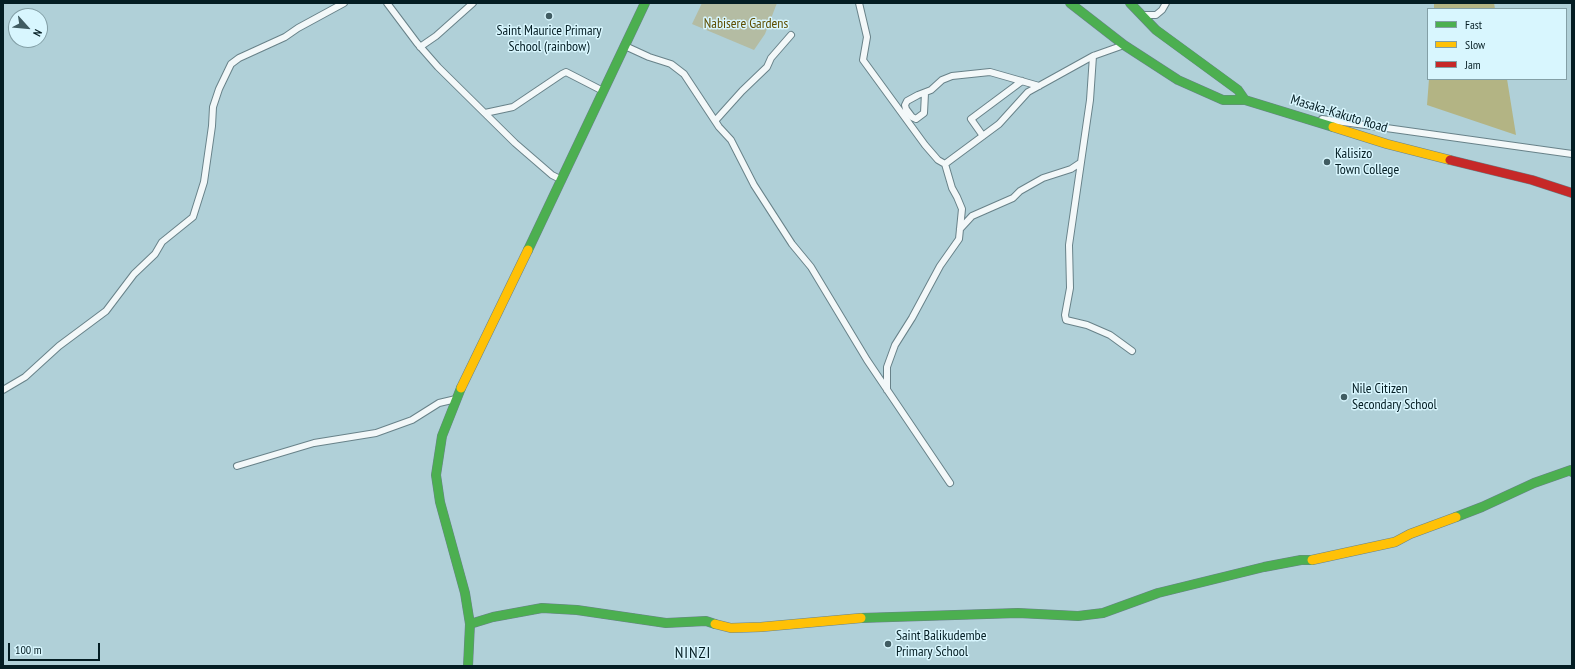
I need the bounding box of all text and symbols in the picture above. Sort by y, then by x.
north arrow [8,8,48,48]
legend [1427,8,1567,80]
marker: Saint Maurice Primary School (rainbow) [544,11,554,21]
park label: Nabisere Gardens [704,16,788,32]
text: Fast [1465,17,1482,32]
place label: Saint Maurice Primary School (rainbow) [496,23,602,56]
text: N [30,27,45,39]
text: Slow [1465,37,1485,52]
text: Jam [1465,57,1481,72]
street label: Masaka-Kakuto Road [1289,91,1389,137]
place label: Kalisizo Town College [1335,146,1399,178]
marker: Kalisizo Town College [1322,157,1332,167]
place label: Nile Citizen Secondary School [1352,381,1437,414]
marker: Nile Citizen Secondary School [1339,392,1349,402]
place label: Saint Balikudembe Primary School [896,628,986,660]
scale bar [10,635,102,661]
marker: Saint Balikudembe Primary School [883,639,893,649]
text: 100 m [15,642,42,657]
district label: NINZI [675,643,711,663]

